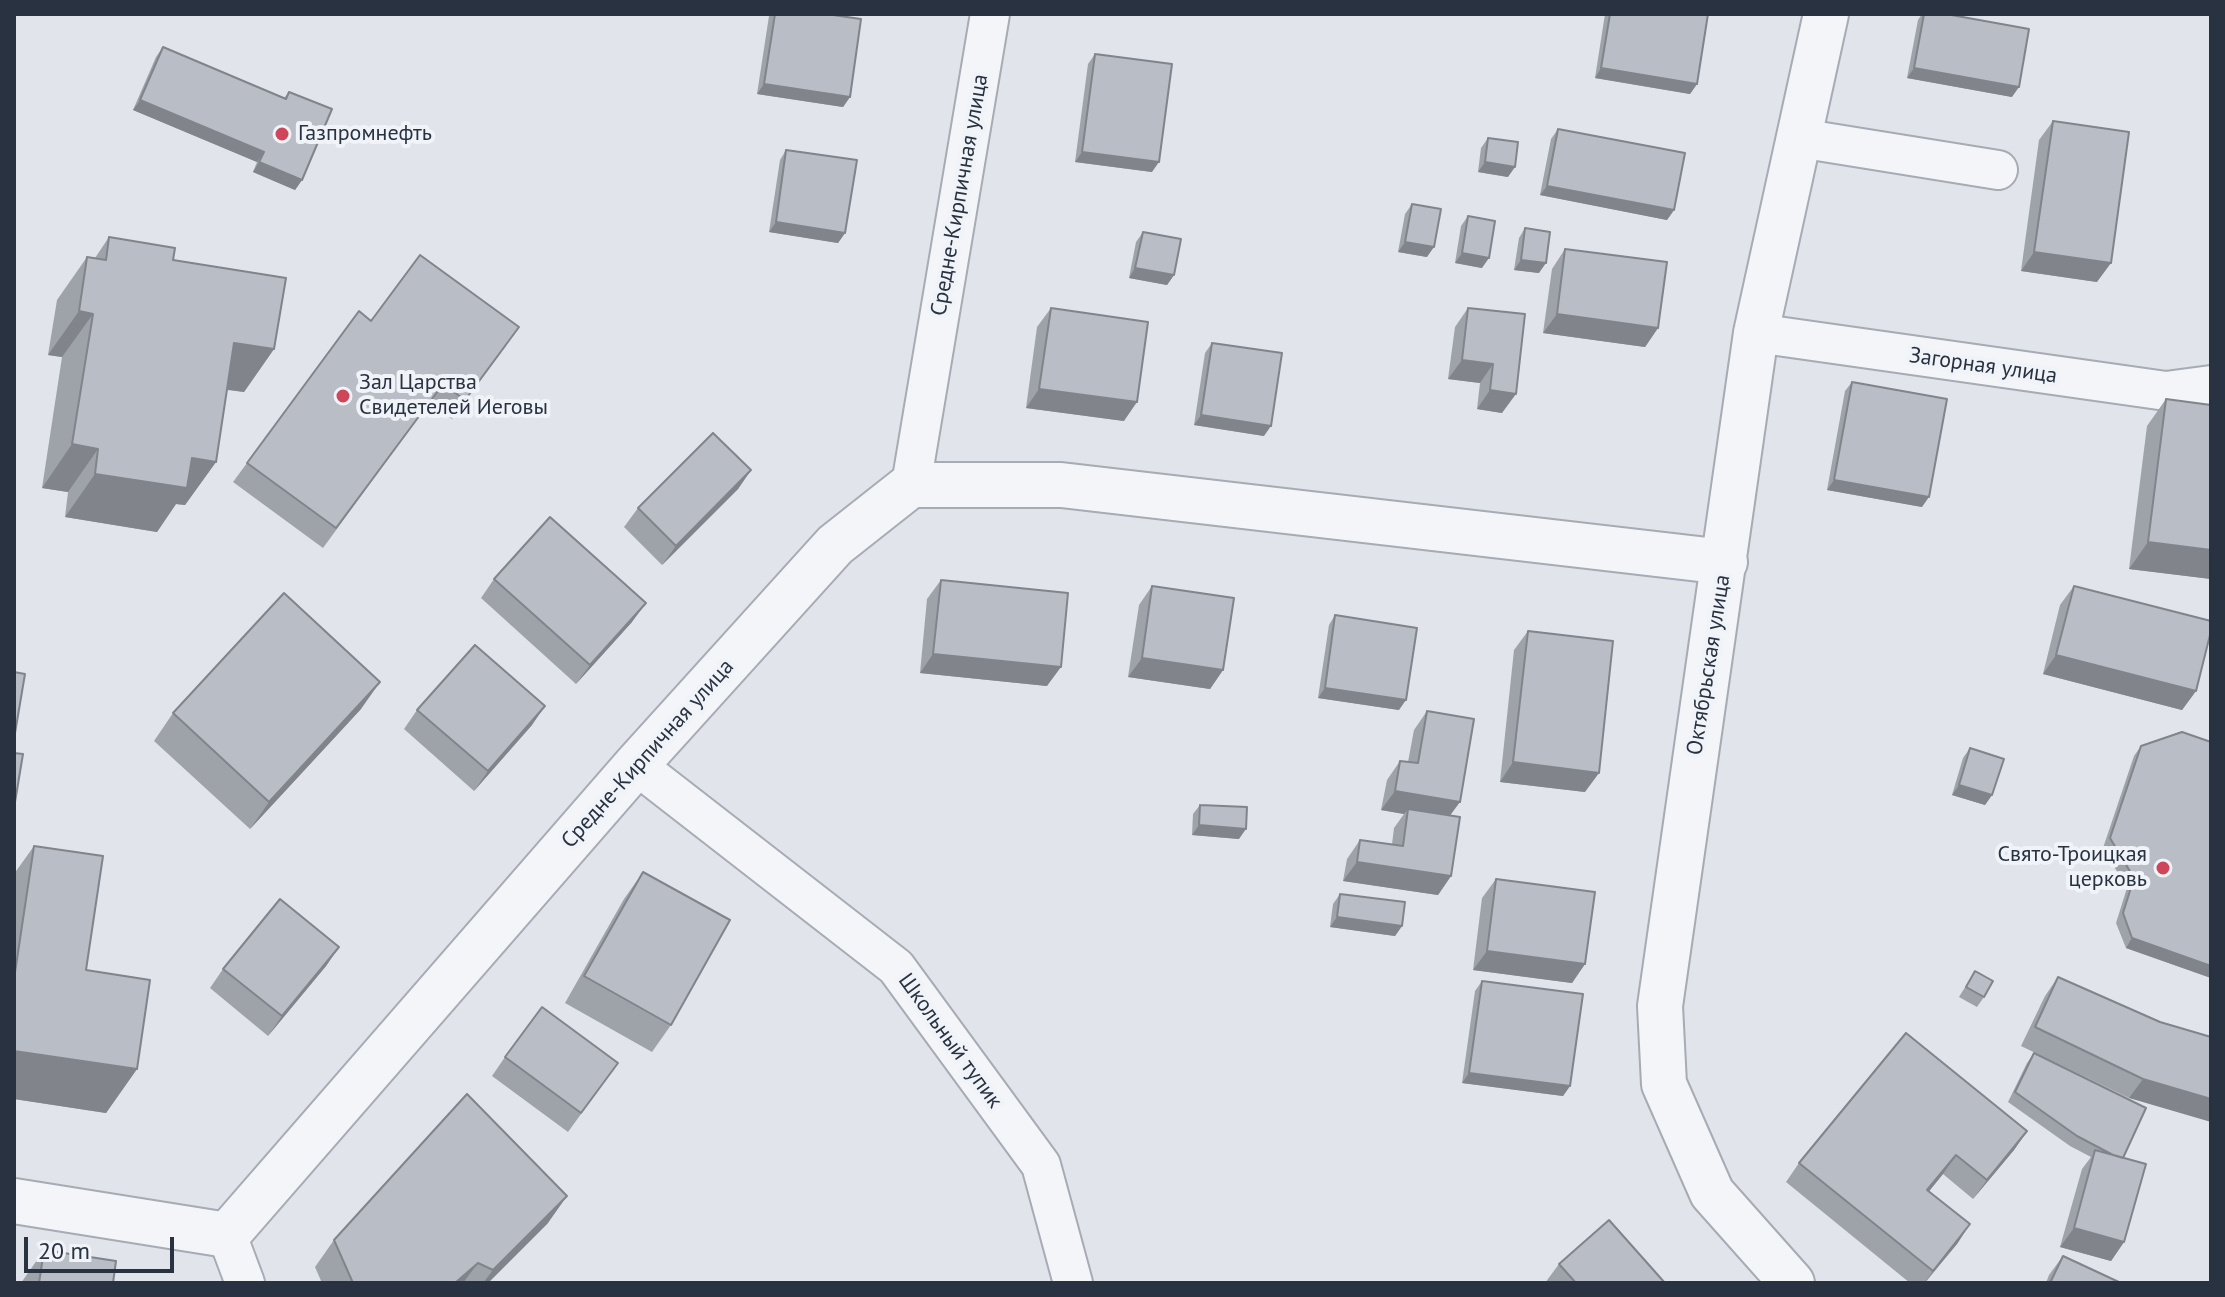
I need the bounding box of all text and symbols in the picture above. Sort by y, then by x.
street label: Средне-Кирпичная улица [926,72,994,318]
place label: Газпромнефть [298,121,432,147]
marker: Газпромнефть [273,125,291,143]
street label: Загорная улица [1907,343,2059,389]
place label: Зал Царства Свидетелей Иеговы [359,370,548,422]
marker: Зал Царства Свидетелей Иеговы [334,387,352,405]
street label: Октябрьская улица [1682,573,1736,757]
street label: Средне-Кирпичная улица [556,654,740,854]
place label: Свято-Троицкая церковь [1998,842,2147,894]
marker: Свято-Троицкая церковь [2154,859,2172,877]
street label: Школьный тупик [892,968,1008,1114]
scale bar [28,1221,178,1271]
text: 20 m [38,1235,90,1266]

